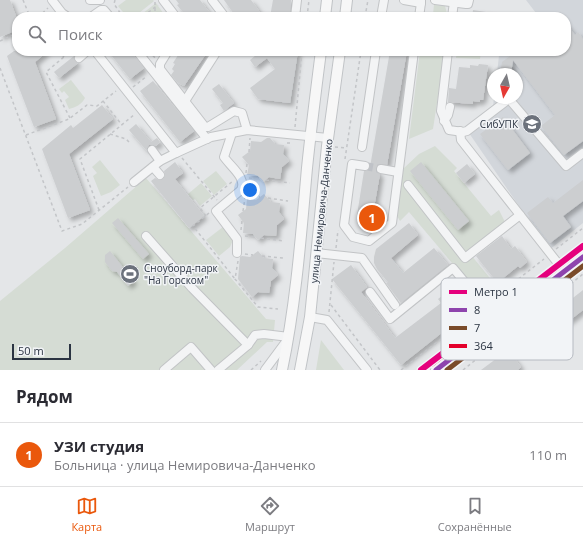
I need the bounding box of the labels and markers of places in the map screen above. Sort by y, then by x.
school or university icon: СибУПК [521,113,543,135]
place label: СибУПК [480,117,519,131]
pin: 1 [359,203,385,233]
place label: Сноуборд-парк "На Горском" [144,261,219,287]
sports icon: Сноуборд-парк "На Горском" [119,263,141,285]

